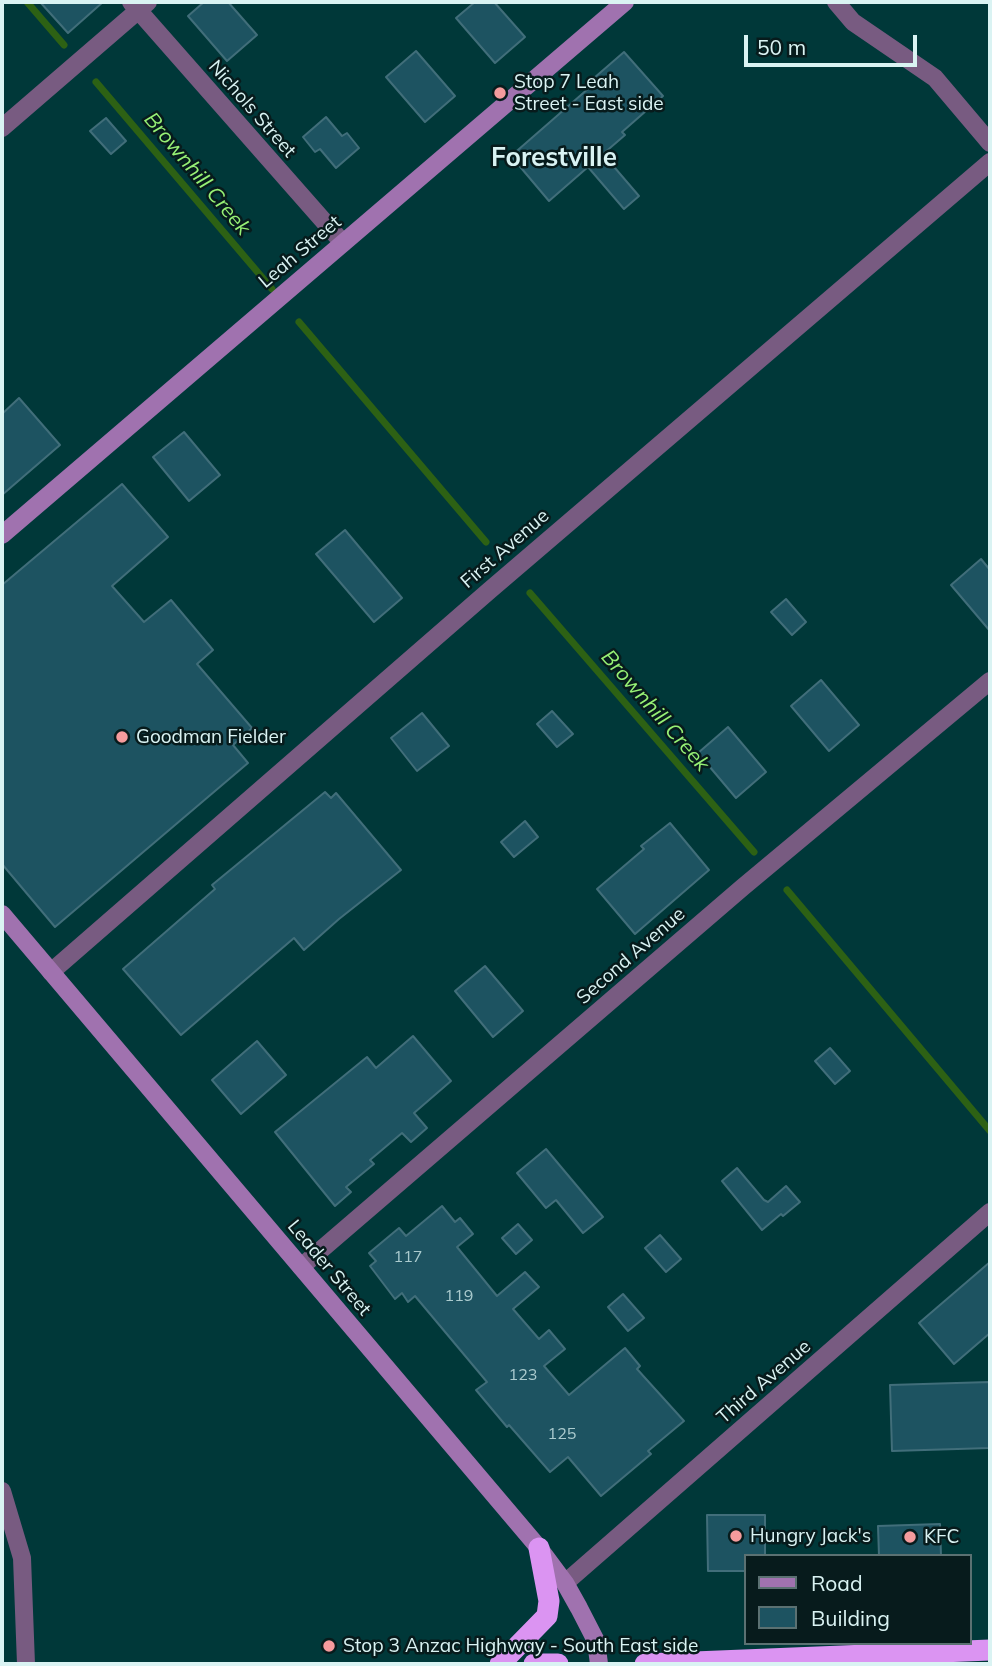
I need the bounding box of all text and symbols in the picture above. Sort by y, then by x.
scale bar [747,21,920,65]
text: 50 m [757,34,806,60]
street label: Nichols Street [204,56,300,162]
place label: Stop 7 Leah Street - East side [514,71,664,115]
marker: Stop 7 Leah Street - East side [492,85,508,101]
water label: Brownhill Creek [138,108,256,240]
district label: Forestville [491,142,617,174]
street label: Leah Street [254,211,346,293]
street label: First Avenue [456,505,554,593]
water label: Brownhill Creek [595,645,715,777]
place label: Goodman Fielder [136,726,286,748]
marker: Goodman Fielder [114,729,130,745]
street label: Second Avenue [572,903,690,1009]
street label: Leader Street [282,1215,376,1321]
house number: 117 [394,1247,422,1267]
house number: 119 [445,1286,473,1306]
street label: Third Avenue [713,1335,815,1429]
house number: 123 [509,1365,537,1385]
house number: 125 [548,1424,576,1444]
place label: Hungry Jack's [750,1525,871,1547]
place label: KFC [924,1526,959,1548]
marker: Hungry Jack's [728,1528,744,1544]
marker: KFC [902,1529,918,1545]
legend [744,1554,971,1645]
text: Road [811,1570,862,1596]
text: Building [811,1605,890,1631]
place label: Stop 3 Anzac Highway - South East side [343,1635,698,1657]
marker: Stop 3 Anzac Highway - South East side [321,1638,337,1654]

